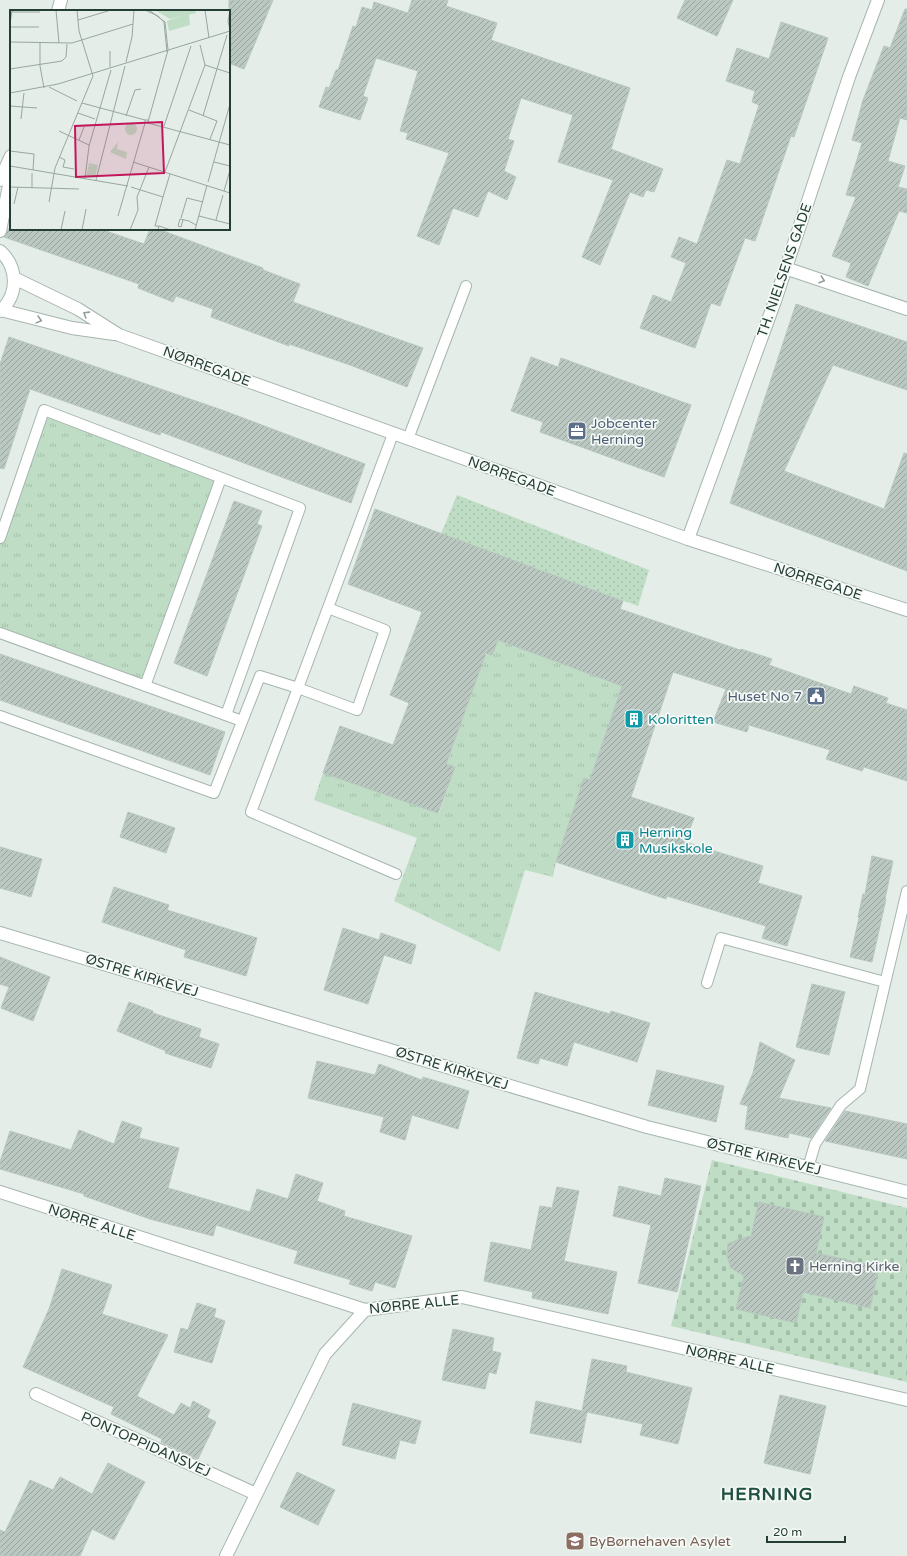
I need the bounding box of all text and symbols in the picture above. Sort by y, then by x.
inset map [10,10,230,230]
street label: TH. NIELSENS GADE [754,201,815,339]
one-way arrow [819,275,826,284]
one-way arrow [83,311,90,319]
one-way arrow [36,315,42,323]
street label: NØRREGADE [161,343,253,390]
place label: Jobcenter Herning [591,415,658,448]
office icon: Jobcenter Herning [566,420,588,442]
street label: NØRREGADE [466,453,558,500]
street label: NØRREGADE [772,559,864,604]
public building icon: Huset No 7 [805,685,827,707]
place label: Huset No 7 [727,688,802,705]
building icon: Koloritten [623,708,645,730]
place label: Koloritten [648,711,714,728]
place label: Herning Musikskole [639,824,713,857]
building icon: Herning Musikskole [614,829,636,851]
street label: ØSTRE KIRKEVEJ [83,950,200,1001]
street label: ØSTRE KIRKEVEJ [393,1043,510,1094]
street label: ØSTRE KIRKEVEJ [705,1134,823,1179]
street label: NØRRE ALLE [46,1200,138,1245]
church icon: Herning Kirke [784,1255,806,1277]
place label: Herning Kirke [809,1258,899,1275]
street label: NØRRE ALLE [368,1291,460,1318]
street label: NØRRE ALLE [684,1341,776,1378]
street label: PONTOPPIDANSVEJ [78,1408,213,1481]
district label: HERNING [721,1483,813,1505]
scale bar [767,1518,845,1544]
text: 20 m [773,1525,802,1539]
school or university icon: ByBørnehaven Asylet [564,1530,586,1552]
place label: ByBørnehaven Asylet [589,1533,732,1550]

